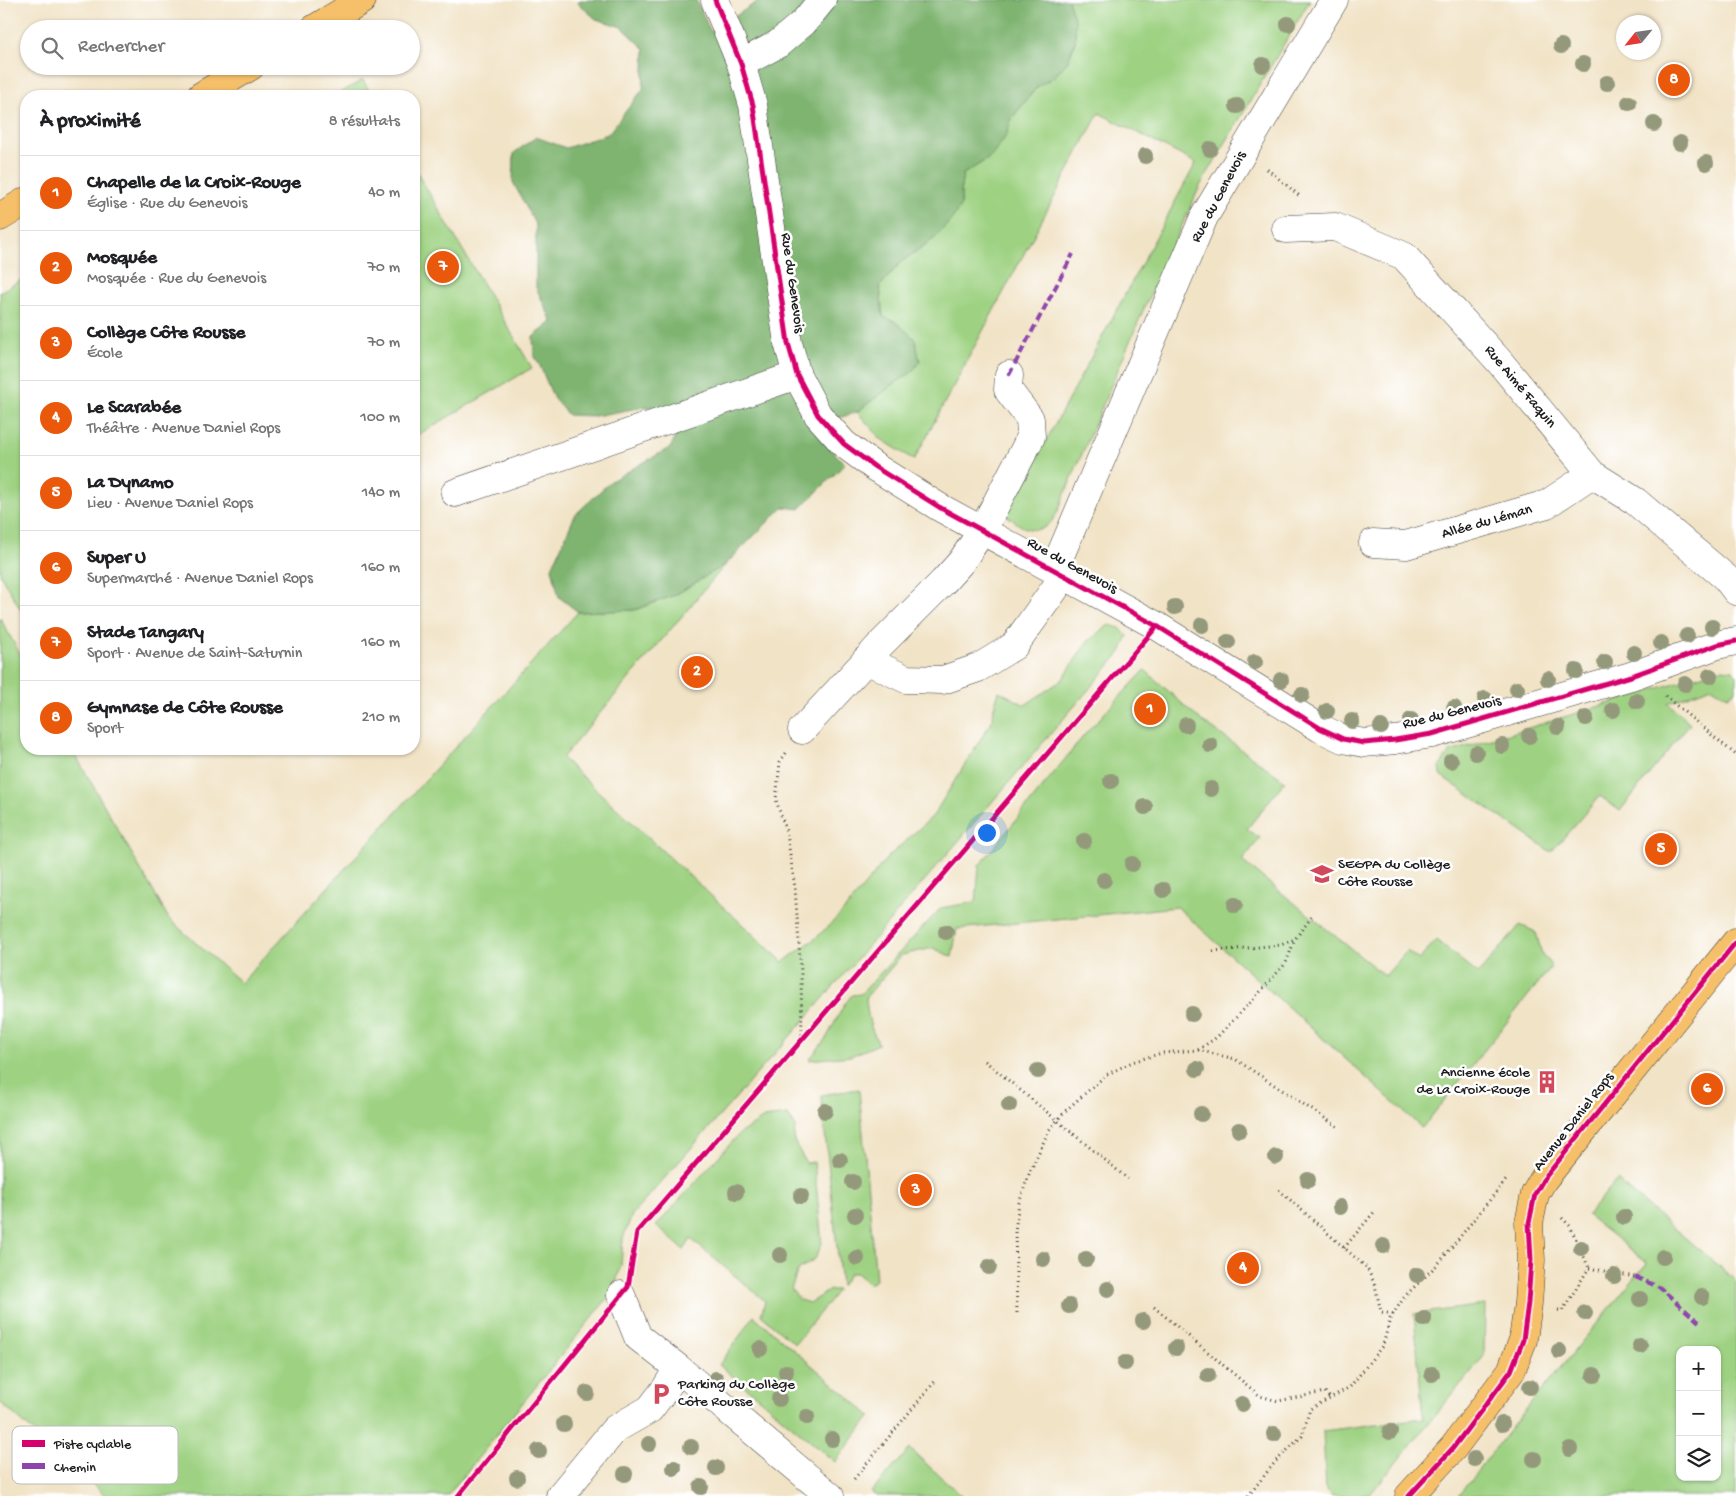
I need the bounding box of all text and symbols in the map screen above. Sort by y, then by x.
north arrow [1616,15,1661,60]
search box [20,20,420,75]
icon: search [38,34,66,62]
text: Rechercher [78,36,164,59]
pin: 8 [1658,61,1690,99]
text: À proximité [40,110,141,135]
text: 8 résultats [329,113,400,132]
street label: Rue du Genevois [1187,148,1251,246]
text: Chapelle de la Croix-Rouge [87,172,301,195]
text: 1 [53,184,59,203]
text: 40 m [368,184,400,203]
text: Église · Rue du Genevois [87,195,247,214]
street label: Rue du Genevois [776,232,808,335]
text: Mosquée [87,247,157,270]
pin: 7 [427,248,459,286]
text: 2 [52,259,60,278]
text: 70 m [367,259,400,278]
text: Mosquée · Rue du Genevois [87,270,266,289]
text: Collège Côte Rousse [87,322,245,345]
text: 3 [52,334,60,353]
text: 70 m [367,334,400,353]
street label: Rue Aimé Faquin [1480,342,1560,432]
text: École [87,345,123,364]
text: Le Scarabée [87,397,181,420]
text: 4 [52,409,60,428]
text: 100 m [360,409,400,428]
text: Théâtre · Avenue Daniel Rops [87,420,280,439]
text: La Dynamo [87,472,174,495]
text: 5 [52,484,60,503]
text: 140 m [362,484,400,503]
text: Lieu · Avenue Daniel Rops [87,495,253,514]
street label: Allée du Léman [1440,501,1534,543]
street label: Rue du Genevois [1024,534,1121,599]
text: Super U [87,547,146,570]
text: 6 [52,559,60,578]
text: 160 m [361,559,400,578]
text: Supermarché · Avenue Daniel Rops [87,570,313,589]
text: Stade Tangary [87,622,204,645]
text: 7 [52,634,60,653]
text: 160 m [361,634,400,653]
text: Sport · Avenue de Saint-Saturnin [87,645,302,664]
pin: 2 [681,653,713,691]
pin: 1 [1134,690,1166,728]
street label: Rue du Genevois [1401,692,1504,734]
text: Gymnase de Côte Rousse [87,697,283,720]
text: 8 [52,709,60,728]
text: 210 m [361,709,400,728]
text: Sport [87,720,123,739]
your location [974,820,1000,846]
pin: 5 [1645,830,1677,868]
place label: SEGPA du Collège Côte Rousse [1338,856,1451,891]
school or university icon: SEGPA du Collège Côte Rousse [1309,861,1335,887]
place label: Ancienne école de La Croix-Rouge [1417,1064,1530,1099]
street label: Avenue Daniel Rops [1530,1069,1618,1175]
building icon: Ancienne école de La Croix-Rouge [1534,1069,1560,1095]
pin: 6 [1691,1070,1723,1108]
pin: 3 [900,1171,932,1209]
pin: 4 [1227,1249,1259,1287]
map controls [1676,1346,1721,1481]
button: + [1676,1346,1721,1391]
place label: Parking du Collège Côte Rousse [677,1376,795,1411]
parking icon: Parking du Collège Côte Rousse [648,1381,674,1407]
button: − [1676,1391,1721,1436]
legend [12,1426,178,1484]
button: layers [1676,1436,1721,1481]
text: Piste cyclable [53,1437,132,1454]
text: Chemin [54,1460,96,1477]

